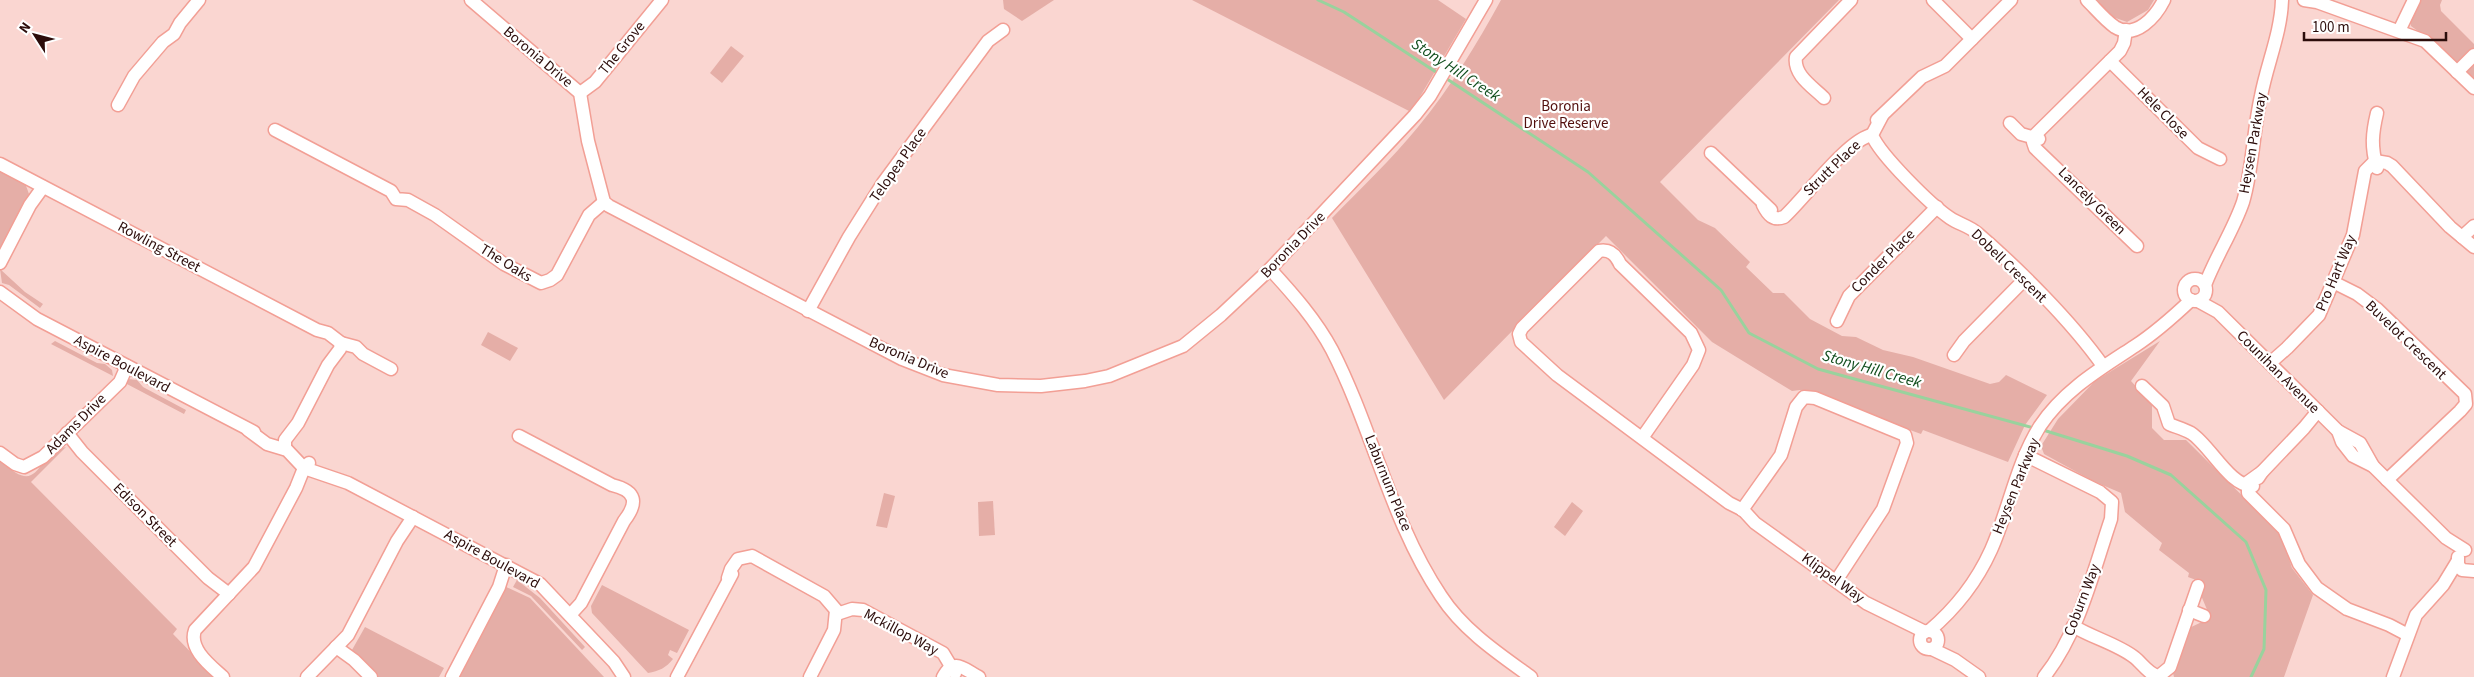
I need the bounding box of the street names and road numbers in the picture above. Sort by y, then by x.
street label: The Grove [594,17,650,79]
street label: Boronia Drive [499,22,577,92]
street label: Hele Close [2132,82,2194,144]
street label: Heysen Parkway [2234,91,2272,195]
street label: Telopea Place [865,124,931,206]
street label: Strutt Place [1799,135,1865,201]
street label: Lancely Green [2053,162,2131,240]
street label: Boronia Drive [1256,207,1330,283]
street label: Rowling Street [114,216,204,278]
street label: Conder Place [1846,224,1920,298]
street label: Dobell Crescent [1966,224,2052,308]
street label: Pro Hart Way [2310,231,2362,315]
street label: The Oaks [476,239,536,287]
street label: Buvelot Crescent [2361,296,2451,384]
street label: Counihan Avenue [2232,326,2324,418]
street label: Aspire Boulevard [70,330,174,398]
street label: Boronia Drive [866,332,952,384]
street label: Adams Drive [41,389,111,459]
street label: Laburnum Place [1359,432,1417,534]
street label: Heysen Parkway [1987,435,2045,537]
street label: Edison Street [108,478,182,552]
street label: Aspire Boulevard [440,524,544,594]
street label: Klippel Way [1797,548,1869,608]
street label: Coburn Way [2059,561,2105,639]
street label: Mckillop Way [860,603,942,661]

